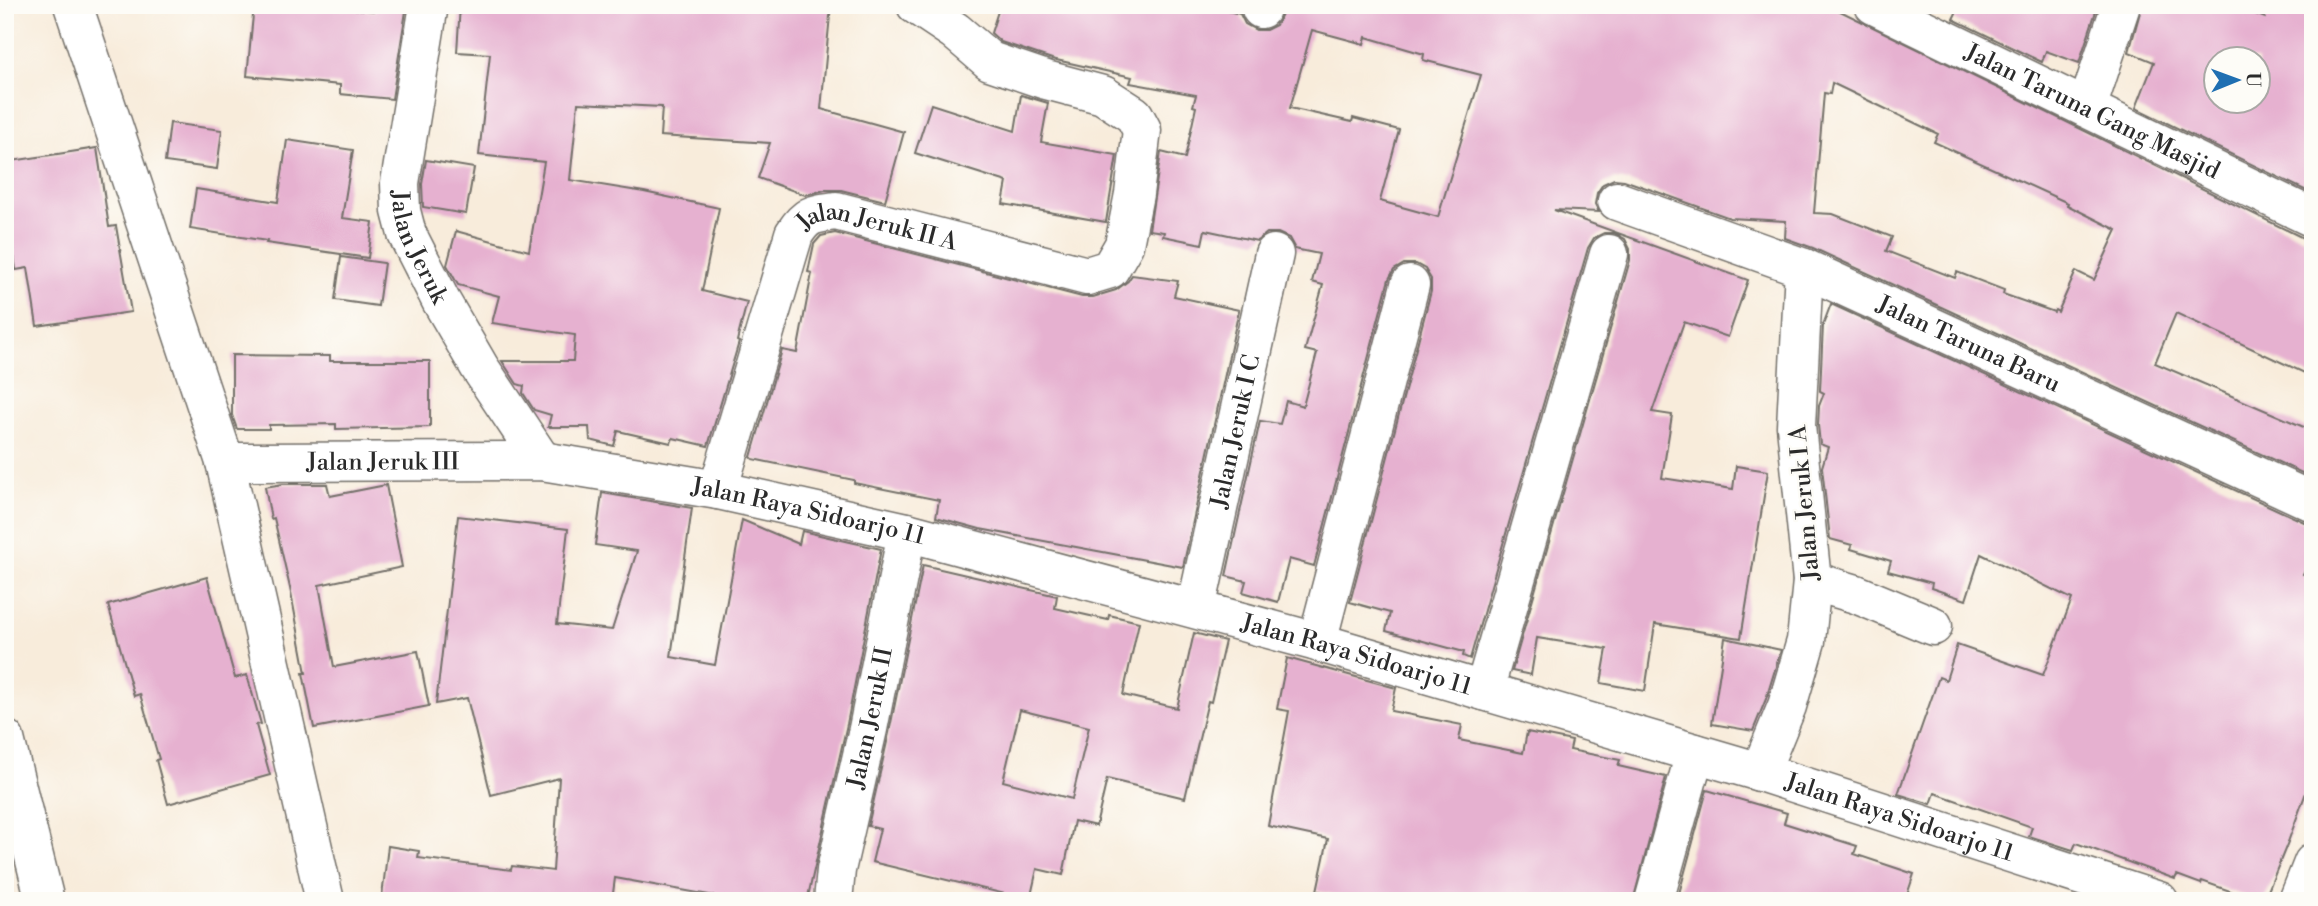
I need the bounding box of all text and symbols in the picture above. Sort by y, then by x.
street label: Jalan Taruna Gang Masjid [1959,37,2225,187]
north arrow [2202,46,2272,116]
text: U [2241,72,2265,88]
street label: Jalan Jeruk [384,189,455,310]
street label: Jalan Jeruk II A [789,197,961,258]
street label: Jalan Taruna Baru [1871,289,2065,400]
street label: Jalan Jeruk I C [1204,352,1267,512]
street label: Jalan Jeruk I A [1783,423,1827,583]
street label: Jalan Jeruk III [306,447,459,478]
street label: Jalan Raya Sidoarjo 11 [688,472,929,552]
street label: Jalan Raya Sidoarjo 11 [1237,608,1476,703]
street label: Jalan Jeruk II [841,645,900,793]
street label: Jalan Raya Sidoarjo 11 [1780,767,2018,869]

